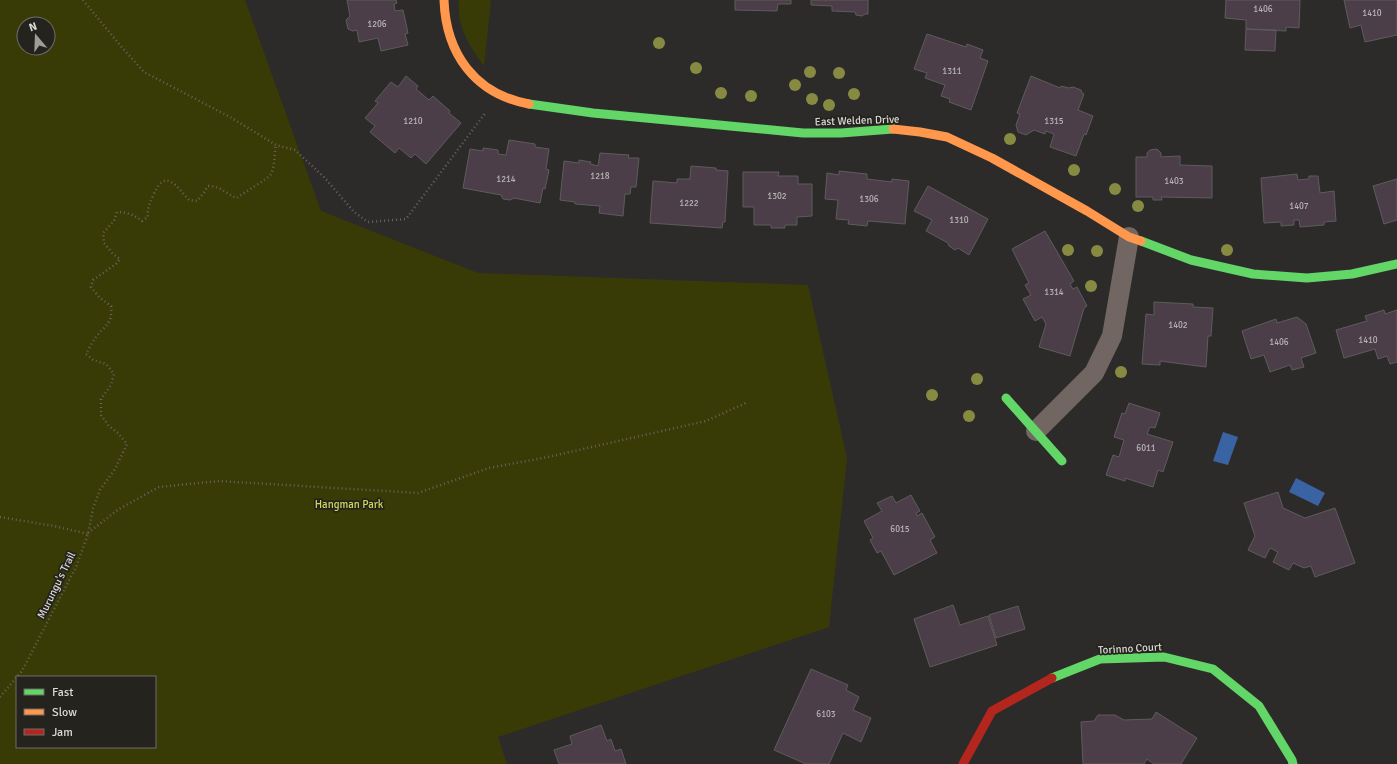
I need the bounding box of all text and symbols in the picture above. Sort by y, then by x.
house number: 1406 [1253,4,1273,15]
house number: 1410 [1362,8,1382,19]
north arrow [16,16,56,56]
house number: 1206 [367,19,387,30]
text: N [27,20,39,34]
house number: 1311 [942,66,962,77]
street label: East Welden Drive [814,113,900,128]
house number: 1210 [403,116,423,127]
house number: 1315 [1044,116,1064,127]
house number: 1218 [590,171,610,182]
house number: 1214 [496,174,516,185]
house number: 1403 [1164,176,1184,187]
house number: 1302 [767,191,787,202]
house number: 1306 [859,194,879,205]
house number: 1222 [679,198,699,209]
house number: 1407 [1289,201,1309,212]
house number: 1310 [949,215,969,226]
house number: 1314 [1044,287,1064,298]
house number: 1402 [1168,320,1188,331]
house number: 1410 [1358,335,1378,346]
house number: 1406 [1269,337,1289,348]
house number: 6011 [1136,443,1156,454]
park label: Hangman Park [315,498,384,511]
house number: 6015 [890,524,910,535]
street label: Murungu's Trail [35,550,78,621]
street label: Torinno Court [1098,640,1162,657]
legend [16,676,156,748]
text: Fast [52,685,73,700]
text: Slow [52,705,77,720]
house number: 6103 [816,709,836,720]
text: Jam [52,725,73,740]

